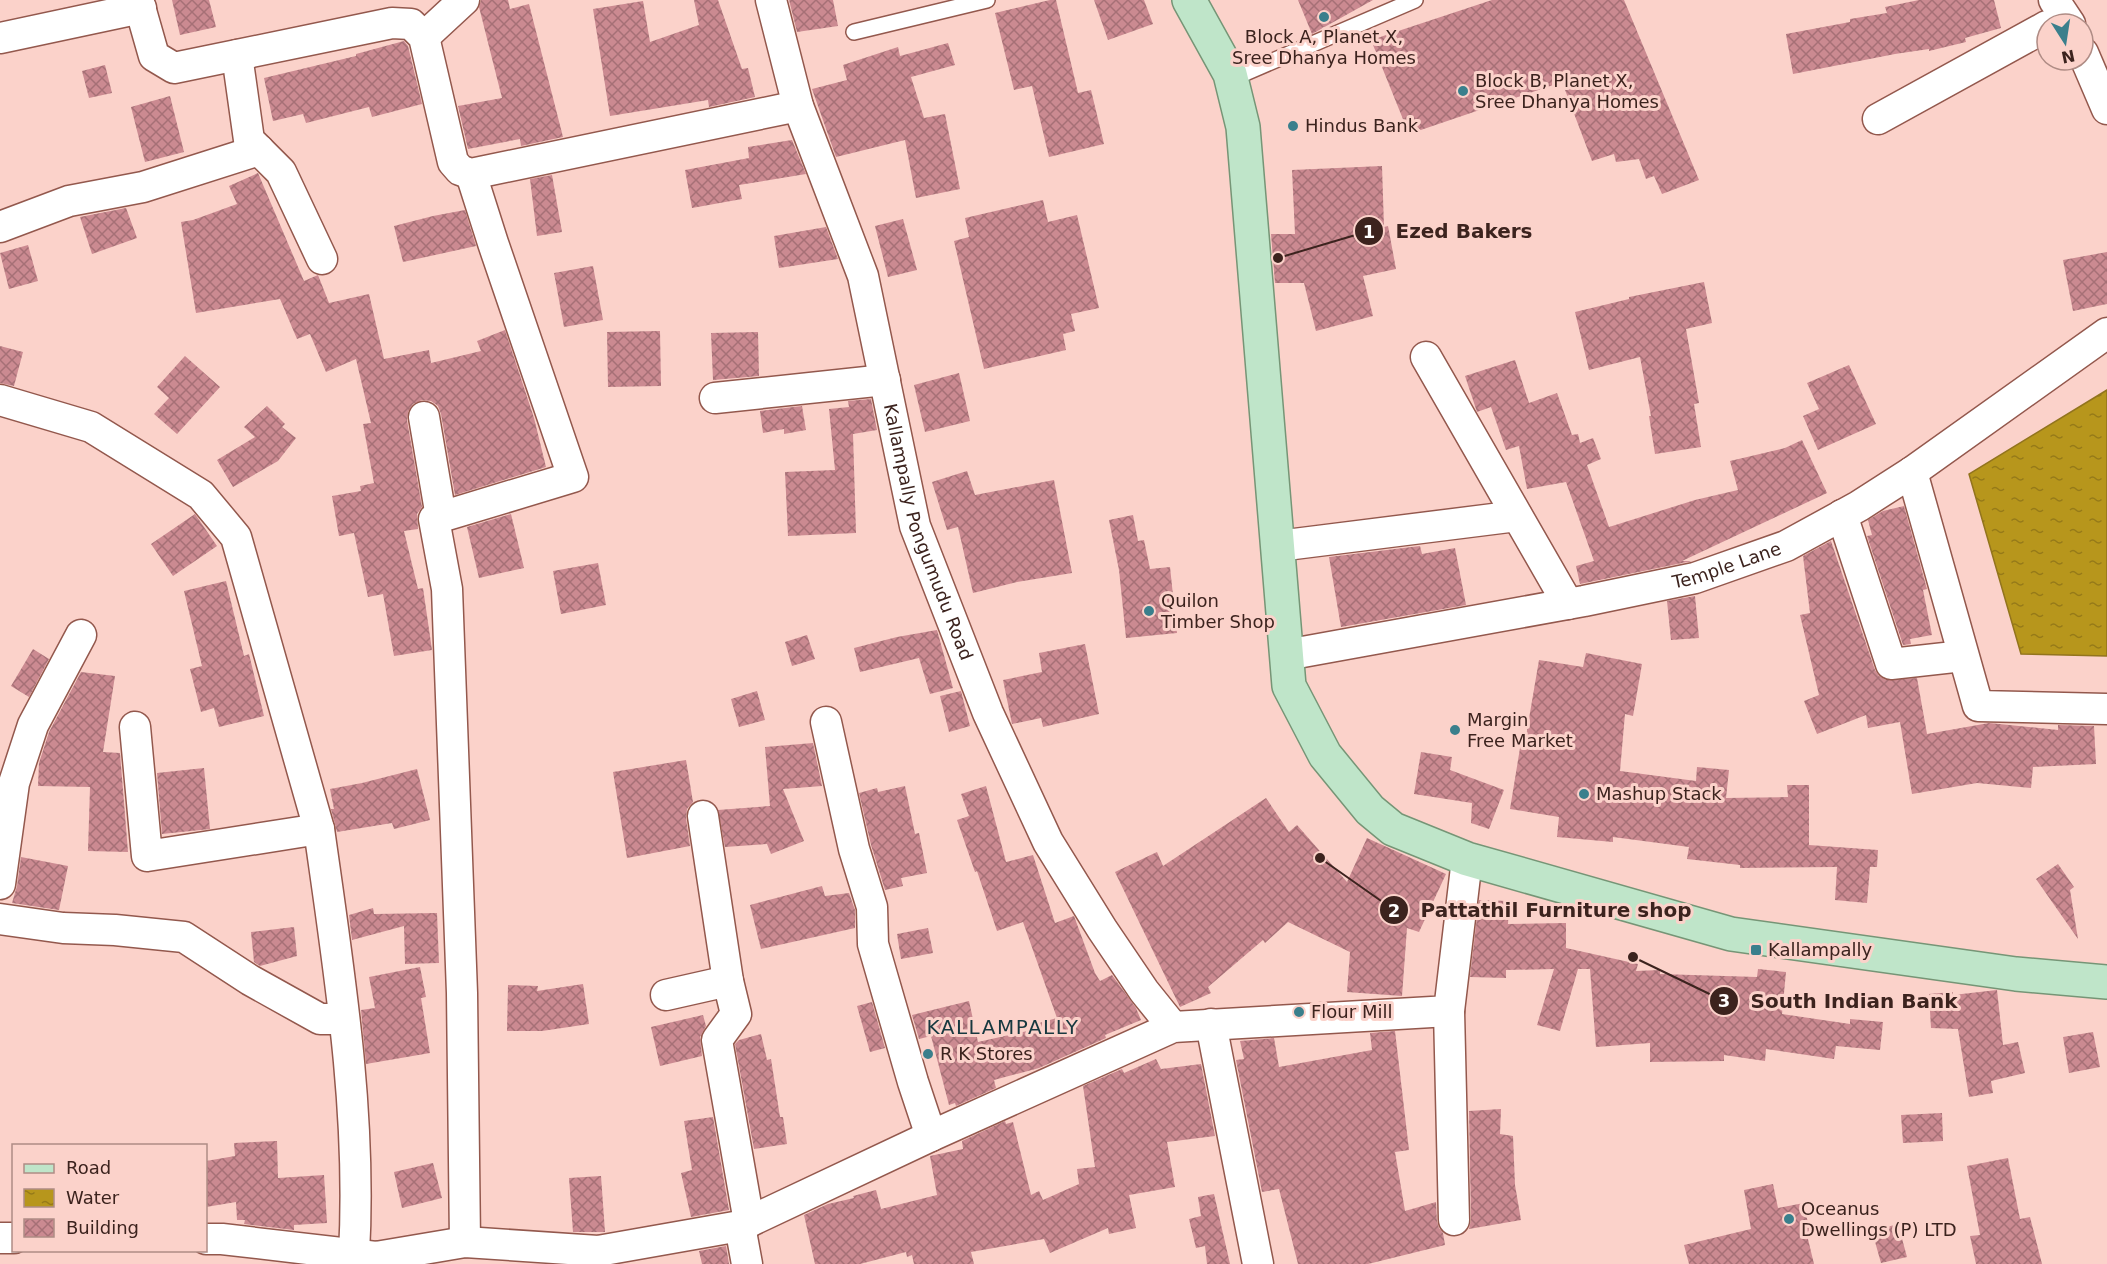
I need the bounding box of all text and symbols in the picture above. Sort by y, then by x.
marker: Block A, Planet X, Sree Dhanya Homes [1317,10,1331,24]
north arrow [2035,12,2095,72]
place label: Block A, Planet X, Sree Dhanya Homes [1232,26,1416,68]
text: N [2059,45,2077,67]
place label: Block B, Planet X, Sree Dhanya Homes [1475,70,1659,112]
marker: Block B, Planet X, Sree Dhanya Homes [1456,84,1470,98]
place label: Hindus Bank [1305,115,1419,136]
marker: Hindus Bank [1286,119,1300,133]
callout: Ezed Bakers [1354,212,1545,250]
text: Ezed Bakers [1396,219,1532,243]
text: 1 [1363,221,1375,242]
street label: Kallampally Pongumudu Road [880,401,977,663]
street label: Temple Lane [1669,538,1784,593]
place label: Quilon Timber Shop [1160,590,1275,632]
marker: Quilon Timber Shop [1142,604,1156,618]
place label: Margin Free Market [1467,709,1573,751]
marker: Margin Free Market [1448,723,1462,737]
place label: Mashup Stack [1596,783,1722,804]
marker: Mashup Stack [1577,787,1591,801]
callout: Pattathil Furniture shop [1379,891,1704,929]
text: Pattathil Furniture shop [1421,898,1691,922]
text: 2 [1388,900,1400,921]
place label: Kallampally [1768,939,1873,960]
marker: Kallampally [1749,943,1763,957]
callout: South Indian Bank [1709,982,1970,1020]
text: South Indian Bank [1751,989,1958,1013]
text: 3 [1718,990,1730,1011]
place label: Flour Mill [1311,1001,1392,1022]
marker: Flour Mill [1292,1005,1306,1019]
district label: KALLAMPALLY [927,1015,1079,1039]
place label: R K Stores [940,1043,1033,1064]
marker: R K Stores [921,1047,935,1061]
legend [12,1144,207,1252]
text: Road [66,1157,111,1178]
text: Water [66,1187,120,1208]
place label: Oceanus Dwellings (P) LTD [1801,1198,1957,1240]
marker: Oceanus Dwellings (P) LTD [1782,1212,1796,1226]
text: Building [66,1217,139,1238]

